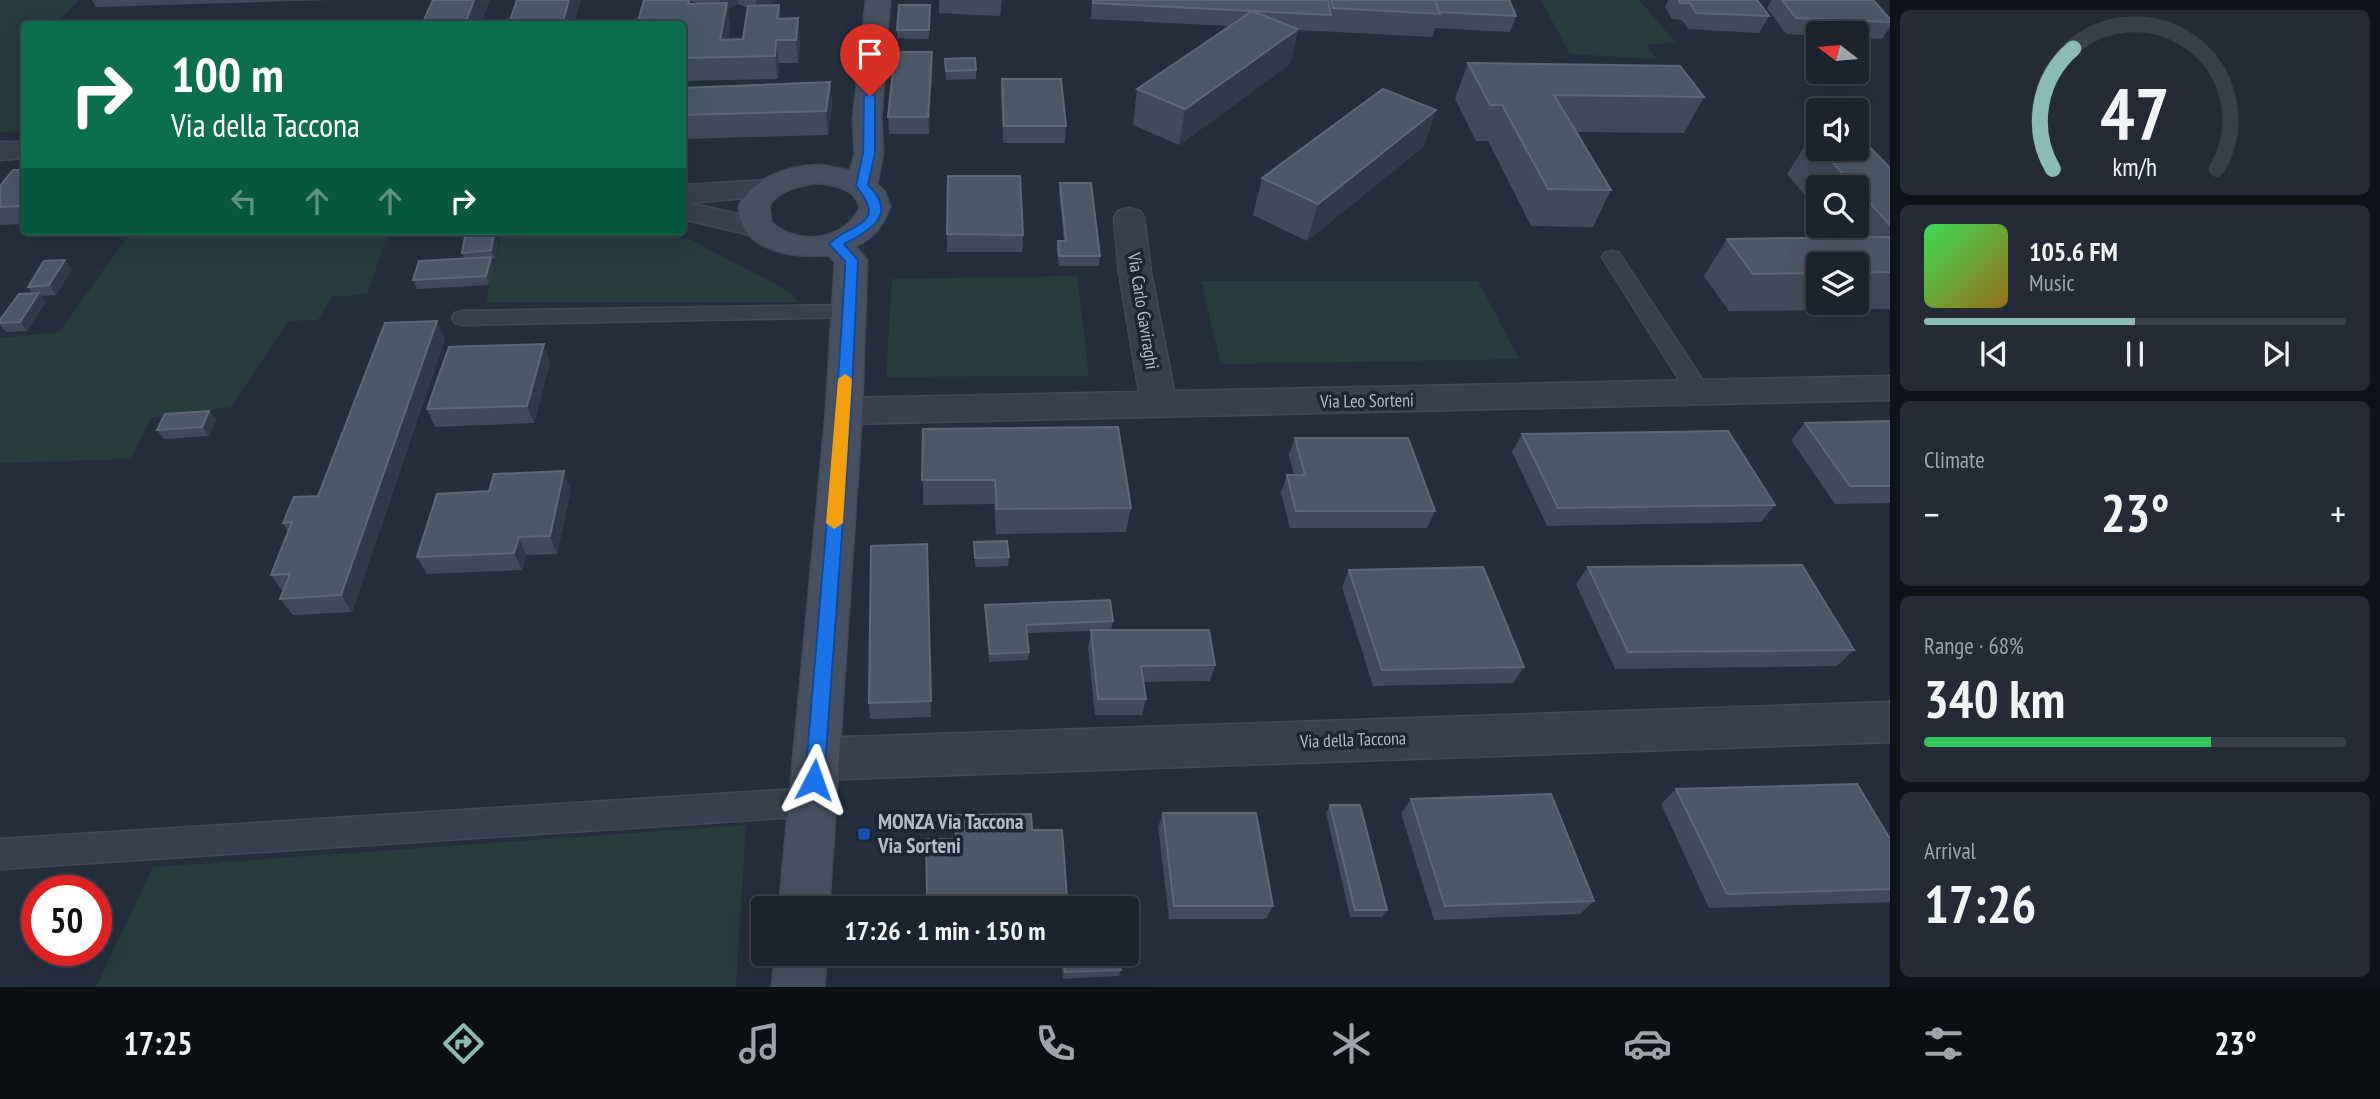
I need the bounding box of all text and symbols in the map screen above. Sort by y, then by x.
north arrow [1806,21,1869,84]
map controls [1806,21,1869,315]
pin [840,24,900,96]
icon: arrive [851,35,889,73]
text: 100 m [171,42,284,106]
icon: right [56,49,147,140]
text: 47 [2100,65,2170,159]
button: sound [1806,98,1869,161]
text: Via della Taccona [171,104,360,146]
text: km/h [2113,151,2157,183]
button: search [1806,175,1869,238]
icon: left [225,182,263,220]
icon: ahead [298,182,336,220]
icon: ahead [371,182,409,220]
icon: right [444,182,482,220]
text: 105.6 FM [2029,235,2118,268]
street label: Via Carlo Gaviraghi [1123,250,1164,371]
button: layers [1806,252,1869,315]
text: Music [2029,268,2075,297]
icon: previous [1975,335,2013,373]
icon: pause [2116,335,2154,373]
icon: next [2257,335,2295,373]
street label: Via Leo Sorteni [1319,388,1414,413]
text: Climate [1924,445,1985,474]
text: 23° [2101,479,2169,546]
text: − [1924,489,1940,538]
text: + [2330,489,2346,538]
text: Range · 68% [1924,631,2024,660]
text: 340 km [1924,665,2065,732]
street label: Via della Taccona [1299,726,1406,753]
position arrow [777,743,851,817]
place label: MONZA Via Taccona Via Sorteni [877,808,1024,859]
marker: MONZA Via Taccona Via Sorteni [856,826,872,842]
text: Arrival [1924,836,1976,865]
text: 17:26 [1924,870,2036,937]
speed limit sign: 50 [21,875,112,966]
text: 17:26 · 1 min · 150 m [845,914,1045,947]
icon: directions [439,1019,488,1068]
icon: music [735,1019,784,1068]
icon: phone [1031,1019,1080,1068]
icon: climate [1327,1019,1376,1068]
icon: car [1623,1019,1672,1068]
icon: filters [1919,1019,1968,1068]
text: 17:25 [123,1022,193,1064]
text: 23° [2214,1022,2257,1064]

